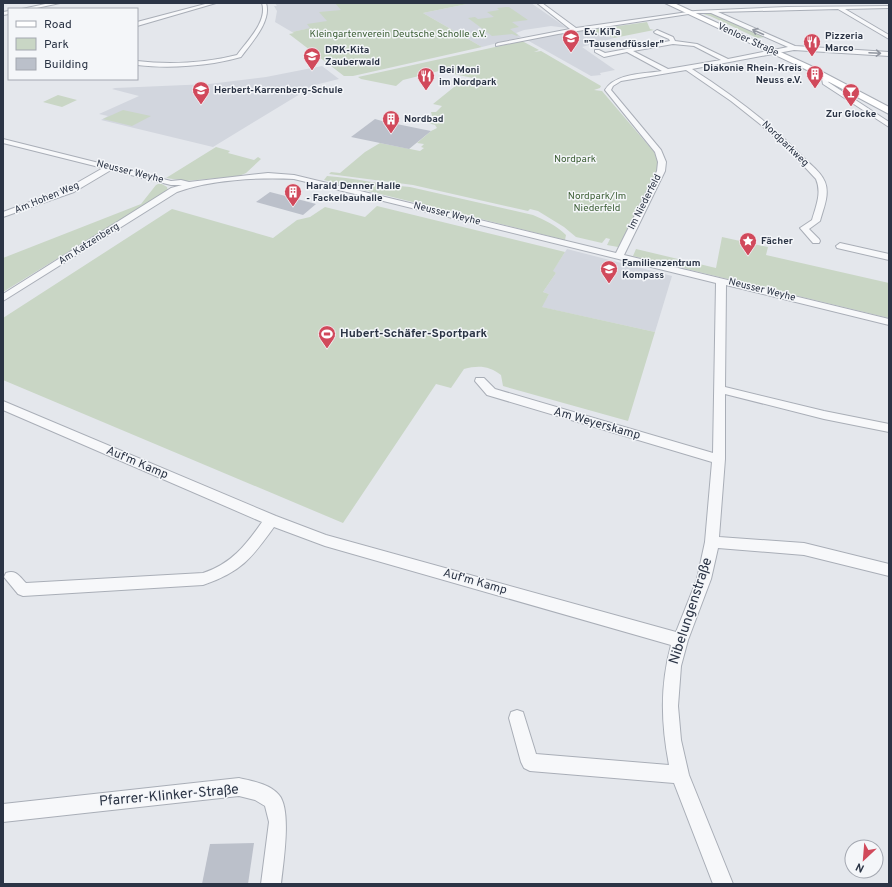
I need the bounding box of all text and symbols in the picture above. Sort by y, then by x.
legend [8,8,138,80]
text: Road [44,17,72,33]
street label: Venloer Straße [715,20,781,60]
place label: Ev. KiTa "Tausendfüssler" [584,26,664,51]
park label: Kleingartenverein Deutsche Scholle e.V. [309,28,487,41]
school or university icon: Ev. KiTa "Tausendfüssler" [561,28,581,53]
one-way arrow [753,28,765,35]
place label: Pizzeria Marco [825,30,863,55]
restaurant icon: Pizzeria Marco [802,32,822,57]
text: Park [44,37,69,53]
place label: DRK-Kita Zauberwald [325,44,380,69]
school or university icon: DRK-Kita Zauberwald [302,46,322,71]
one-way arrow [868,50,881,57]
text: Building [44,57,88,73]
place label: Diakonie Rhein-Kreis Neuss e.V. [703,62,803,87]
place label: Bei Moni im Nordpark [439,64,497,89]
building icon: Diakonie Rhein-Kreis Neuss e.V. [805,64,825,89]
restaurant icon: Bei Moni im Nordpark [416,66,436,91]
school or university icon: Herbert-Karrenberg-Schule [191,80,211,105]
bar icon: Zur Glocke [841,82,861,107]
place label: Herbert-Karrenberg-Schule [214,84,343,97]
place label: Zur Glocke [826,108,877,121]
building icon: Nordbad [381,109,401,134]
place label: Nordbad [404,113,444,126]
street label: Nordparkweg [759,118,811,170]
park label: Nordpark [554,153,596,166]
street label: Neusser Weyhe [95,157,165,187]
street label: Im Niederfeld [625,172,665,232]
street label: Am Hohen Weg [13,179,81,217]
place label: Harald Denner Halle - Fackelbauhalle [306,180,401,205]
building icon: Harald Denner Halle - Fackelbauhalle [283,182,303,207]
park label: Nordpark/Im Niederfeld [568,190,626,215]
street label: Neusser Weyhe [412,199,482,229]
street label: Am Katzenberg [56,220,122,268]
place icon: Fächer [738,231,758,256]
place label: Fächer [761,235,794,248]
place label: Familienzentrum Kompass [622,257,701,282]
school or university icon: Familienzentrum Kompass [599,259,619,284]
street label: Neusser Weyhe [727,275,797,305]
sports icon: Hubert-Schäfer-Sportpark [317,324,337,349]
place label: Hubert-Schäfer-Sportpark [340,326,488,342]
street label: Am Weyerskamp [552,404,642,444]
street label: Auf'm Kamp [104,443,171,483]
street label: Nibelungenstraße [666,556,716,666]
street label: Auf'm Kamp [441,565,509,599]
street label: Pfarrer-Klinker-Straße [98,781,240,811]
north arrow [844,839,884,879]
text: N [853,859,867,875]

